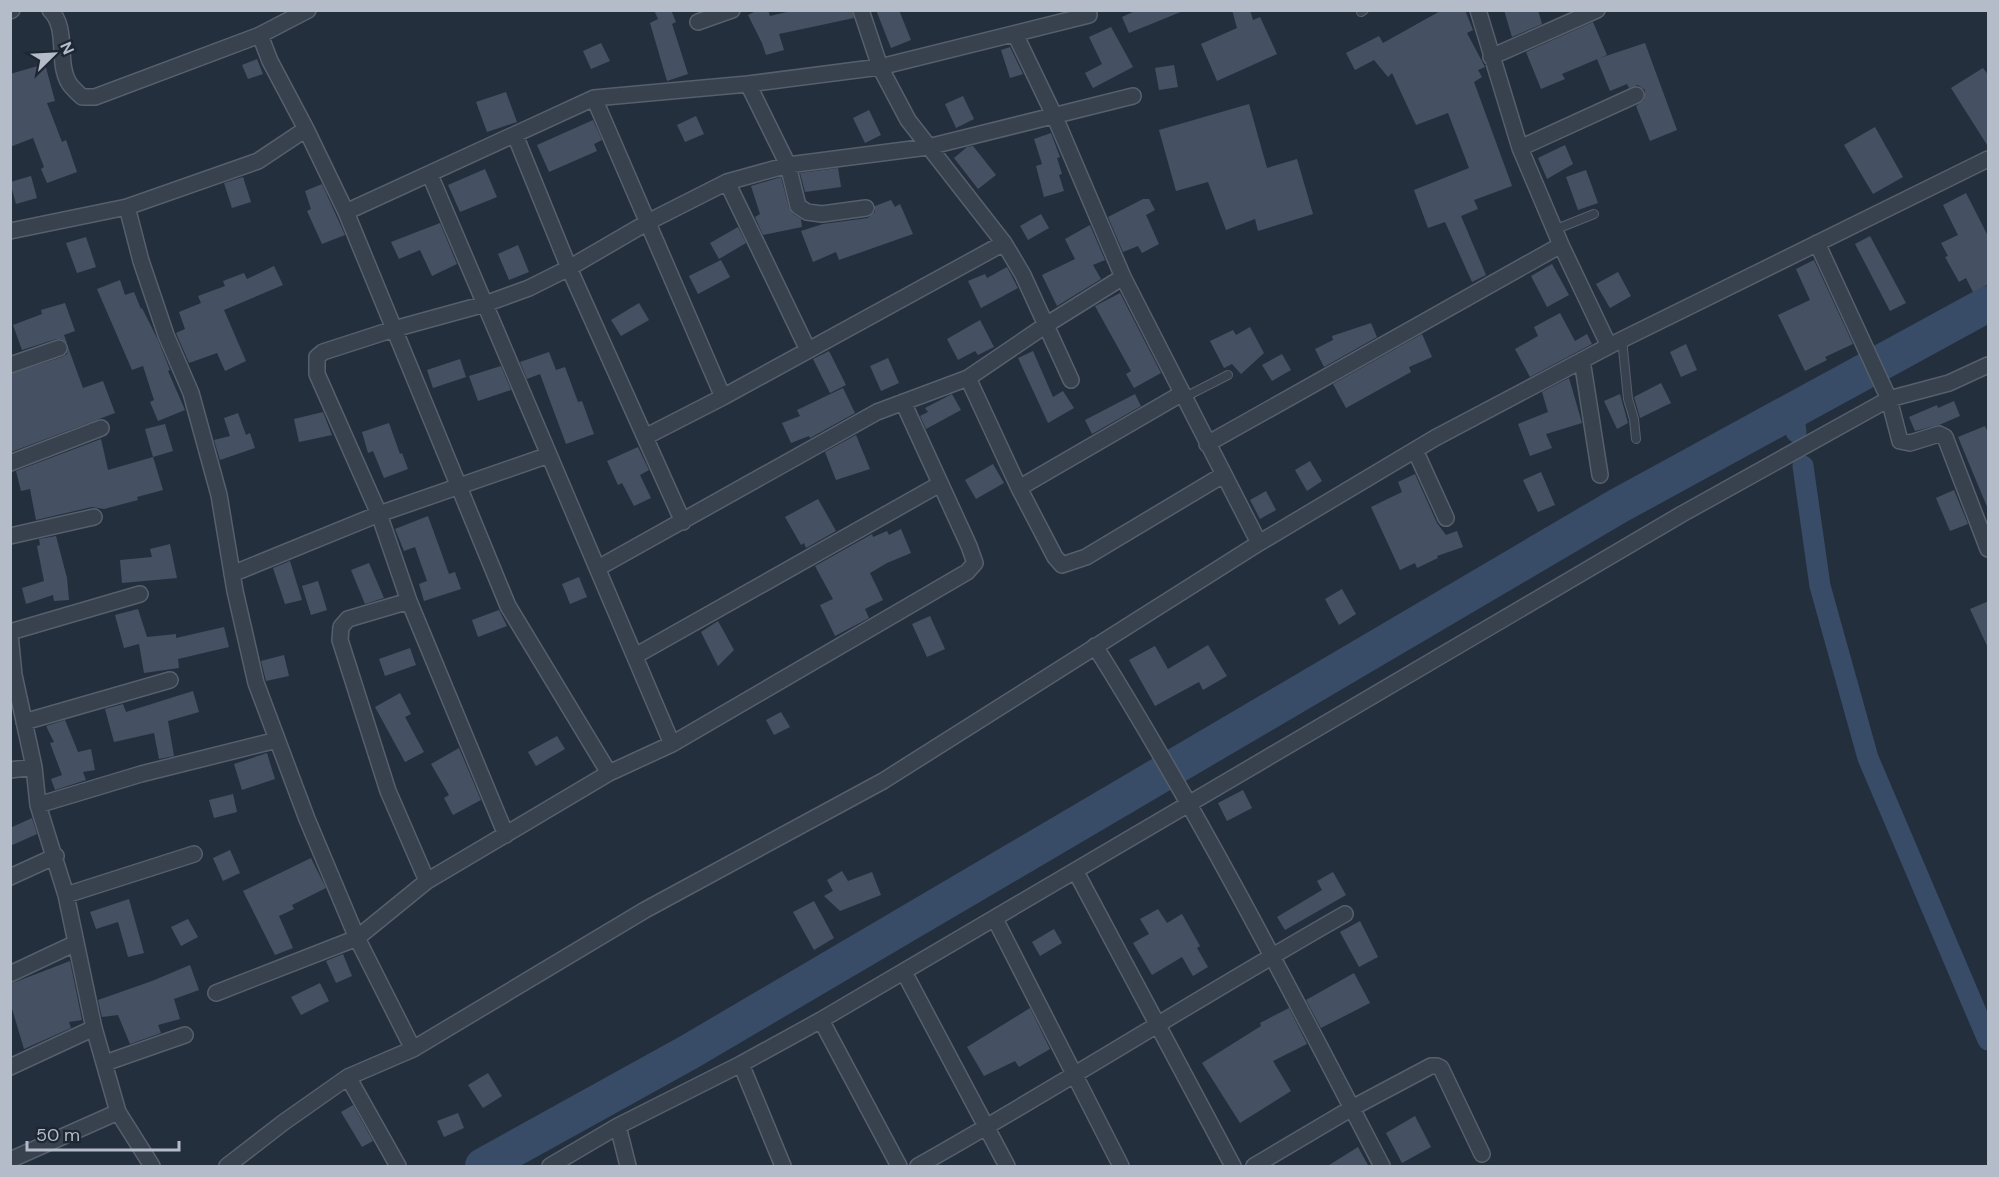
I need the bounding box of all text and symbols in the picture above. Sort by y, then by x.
north arrow [24,24,84,84]
text: N [55,39,79,58]
scale bar [27,1114,178,1152]
text: 50 m [36,1123,80,1147]

